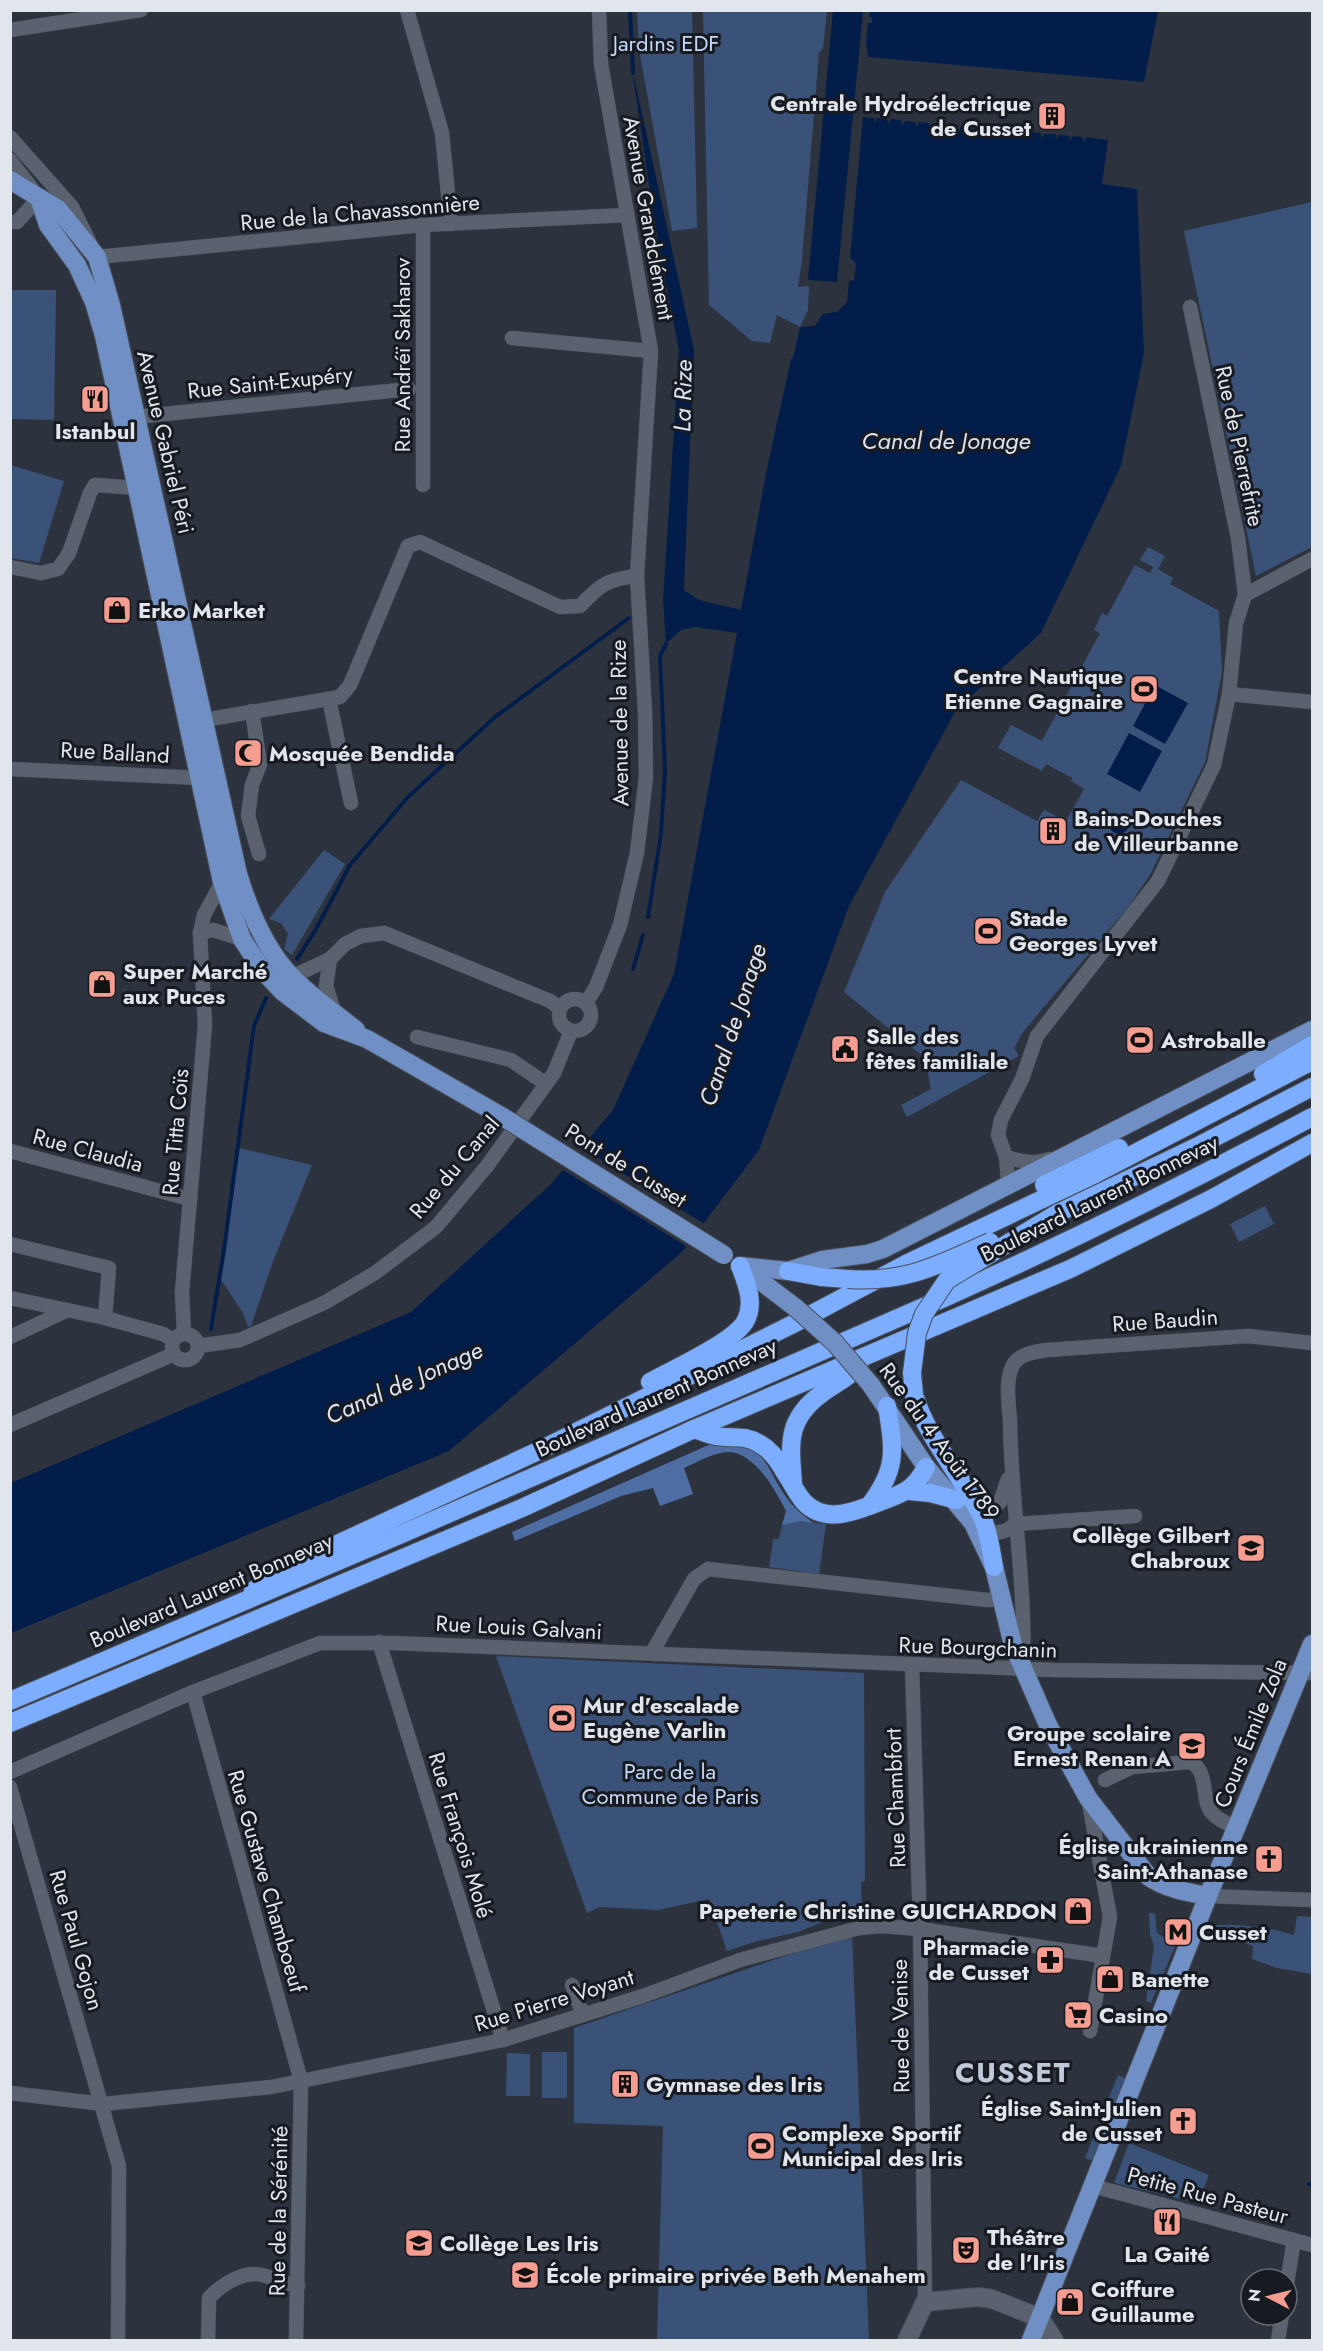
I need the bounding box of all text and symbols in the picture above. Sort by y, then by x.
park label: Jardins EDF [610,27,719,59]
place label: Centrale Hydroélectrique de Cusset [770,87,1031,144]
building icon: Centrale Hydroélectrique de Cusset [1036,100,1068,132]
street label: Avenue Grandclément [615,113,683,323]
street label: Rue de la Chavassonnière [239,186,481,238]
street label: Rue Andréï Sakharov [386,258,418,452]
street label: Avenue Gabriel Péri [129,347,203,537]
street label: Rue Saint-Exupéry [186,357,355,407]
water label: La Rize [664,359,701,433]
street label: Rue de Pierrefrite [1207,363,1273,529]
restaurant icon: Istanbul [79,383,111,415]
place label: Istanbul [55,415,135,447]
water label: Canal de Jonage [862,423,1030,458]
shop icon: Erko Market [101,594,133,626]
place label: Erko Market [138,594,265,626]
street label: Avenue de la Rize [602,639,636,807]
place label: Centre Nautique Etienne Gagnaire [944,660,1123,717]
sports icon: Centre Nautique Etienne Gagnaire [1128,673,1160,705]
street label: Rue Balland [60,733,170,771]
mosque icon: Mosquée Bendida [232,737,264,769]
place label: Mosquée Bendida [269,737,455,769]
place label: Bains-Douches de Villeurbanne [1074,802,1239,859]
building icon: Bains-Douches de Villeurbanne [1037,815,1069,847]
place label: Stade Georges Lyvet [1009,902,1157,959]
sports icon: Stade Georges Lyvet [972,915,1004,947]
water label: Canal de Jonage [690,939,775,1111]
place label: Super Marché aux Puces [123,955,267,1012]
shop icon: Super Marché aux Puces [86,968,118,1000]
place label: Salle des fêtes familiale [866,1020,1008,1077]
sports icon: Astroballe [1124,1024,1156,1056]
place label: Astroballe [1160,1024,1266,1056]
public building icon: Salle des fêtes familiale [829,1033,861,1065]
street label: Rue Titta Coïs [154,1067,196,1197]
street label: Rue du Canal [401,1109,507,1225]
street label: Pont de Cusset [559,1115,694,1216]
street label: Rue Claudia [29,1120,147,1180]
street label: Boulevard Laurent Bonnevay [975,1126,1224,1270]
street label: Rue Baudin [1111,1300,1219,1340]
street label: Boulevard Laurent Bonnevay [530,1329,782,1465]
water label: Canal de Jonage [320,1332,488,1433]
street label: Rue du 4 Août 1789 [872,1356,1008,1526]
place label: Collège Gilbert Chabroux [1072,1519,1230,1576]
street label: Boulevard Laurent Bonnevay [85,1524,338,1656]
school or university icon: Collège Gilbert Chabroux [1235,1532,1267,1564]
street label: Rue Louis Galvani [435,1607,603,1647]
street label: Rue Bourgchanin [898,1628,1058,1666]
street label: Cours Émile Zola [1205,1653,1295,1813]
place label: Mur d'escalade Eugène Varlin [583,1689,739,1746]
sports icon: Mur d'escalade Eugène Varlin [546,1702,578,1734]
place label: Groupe scolaire Ernest Renan A [1007,1717,1172,1774]
street label: Rue Chambfort [877,1727,913,1868]
school or university icon: Groupe scolaire Ernest Renan A [1176,1730,1208,1762]
street label: Rue François Molé [421,1748,501,1922]
park label: Parc de la Commune de Paris [581,1755,759,1812]
street label: Rue Gustave Chamboeuf [220,1766,314,1997]
place label: Église ukrainienne Saint-Athanase [1059,1830,1248,1887]
church icon: Église ukrainienne Saint-Athanase [1253,1843,1285,1875]
street label: Rue Paul Gojon [42,1866,112,2014]
place label: Papeterie Christine GUICHARDON [699,1895,1057,1927]
shop icon: Papeterie Christine GUICHARDON [1062,1895,1094,1927]
metro station icon: Cusset [1162,1916,1194,1948]
place label: Cusset [1199,1916,1267,1948]
place label: Pharmacie de Cusset [922,1931,1029,1988]
pharmacy icon: Pharmacie de Cusset [1034,1944,1066,1976]
street label: Rue de Venise [883,1959,917,2093]
street label: Rue Pierre Voyant [470,1960,638,2039]
shop icon: Banette [1094,1963,1126,1995]
place label: Banette [1131,1963,1209,1995]
supermarket icon: Casino [1062,1999,1094,2031]
place label: Casino [1099,1999,1168,2031]
district label: CUSSET [955,2052,1071,2093]
building icon: Gymnase des Iris [609,2068,641,2100]
place label: Gymnase des Iris [646,2068,823,2100]
place label: Église Saint-Julien de Cusset [981,2092,1162,2149]
church icon: Église Saint-Julien de Cusset [1167,2105,1199,2137]
place label: Complexe Sportif Municipal des Iris [782,2117,963,2174]
street label: Rue de la Sérénité [261,2126,295,2296]
sports icon: Complexe Sportif Municipal des Iris [745,2130,777,2162]
street label: Petite Rue Pasteur [1124,2158,1292,2232]
restaurant icon: La Gaité [1151,2206,1183,2238]
place label: Théâtre de l'Iris [987,2221,1065,2278]
school or university icon: Collège Les Iris [403,2227,435,2259]
place label: Collège Les Iris [440,2227,599,2259]
theatre icon: Théâtre de l'Iris [950,2234,982,2266]
place label: La Gaité [1124,2238,1210,2270]
school or university icon: École primaire privée Beth Menahem [509,2259,541,2291]
place label: École primaire privée Beth Menahem [546,2259,926,2291]
north arrow [1239,2267,1299,2327]
place label: Coiffure Guillaume [1091,2273,1195,2330]
shop icon: Coiffure Guillaume [1054,2286,1086,2318]
text: N [1242,2288,1267,2303]

